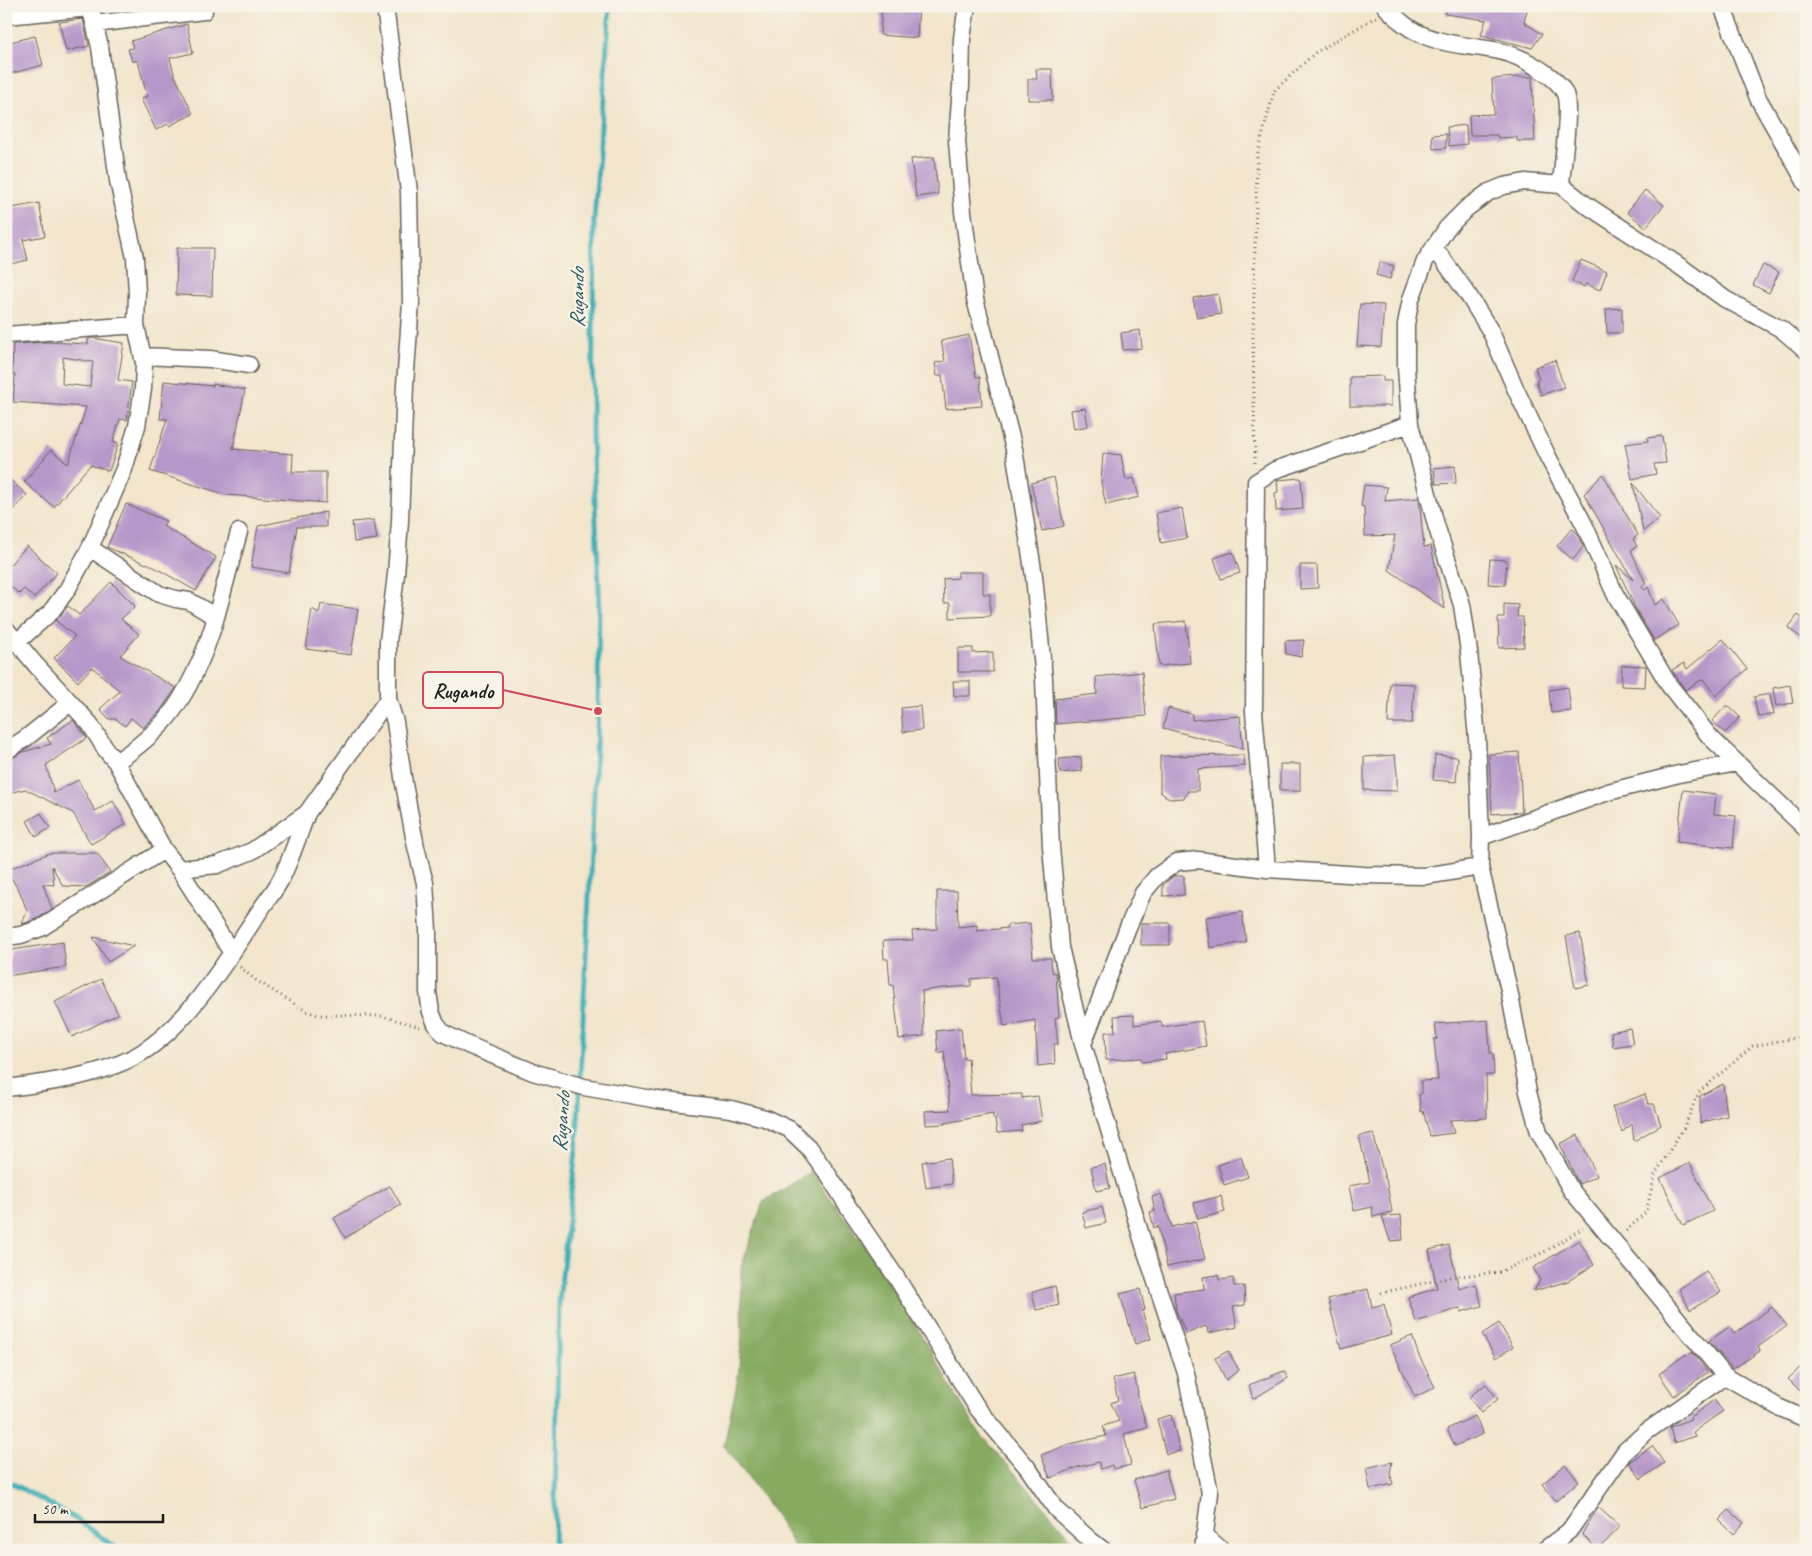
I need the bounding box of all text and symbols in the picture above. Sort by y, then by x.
water label: Rugando [564,266,590,328]
callout: Rugando [423,672,503,708]
text: Rugando [433,678,495,704]
water label: Rugando [546,1089,576,1153]
scale bar [35,1491,162,1523]
text: 50 m [42,1500,69,1519]

